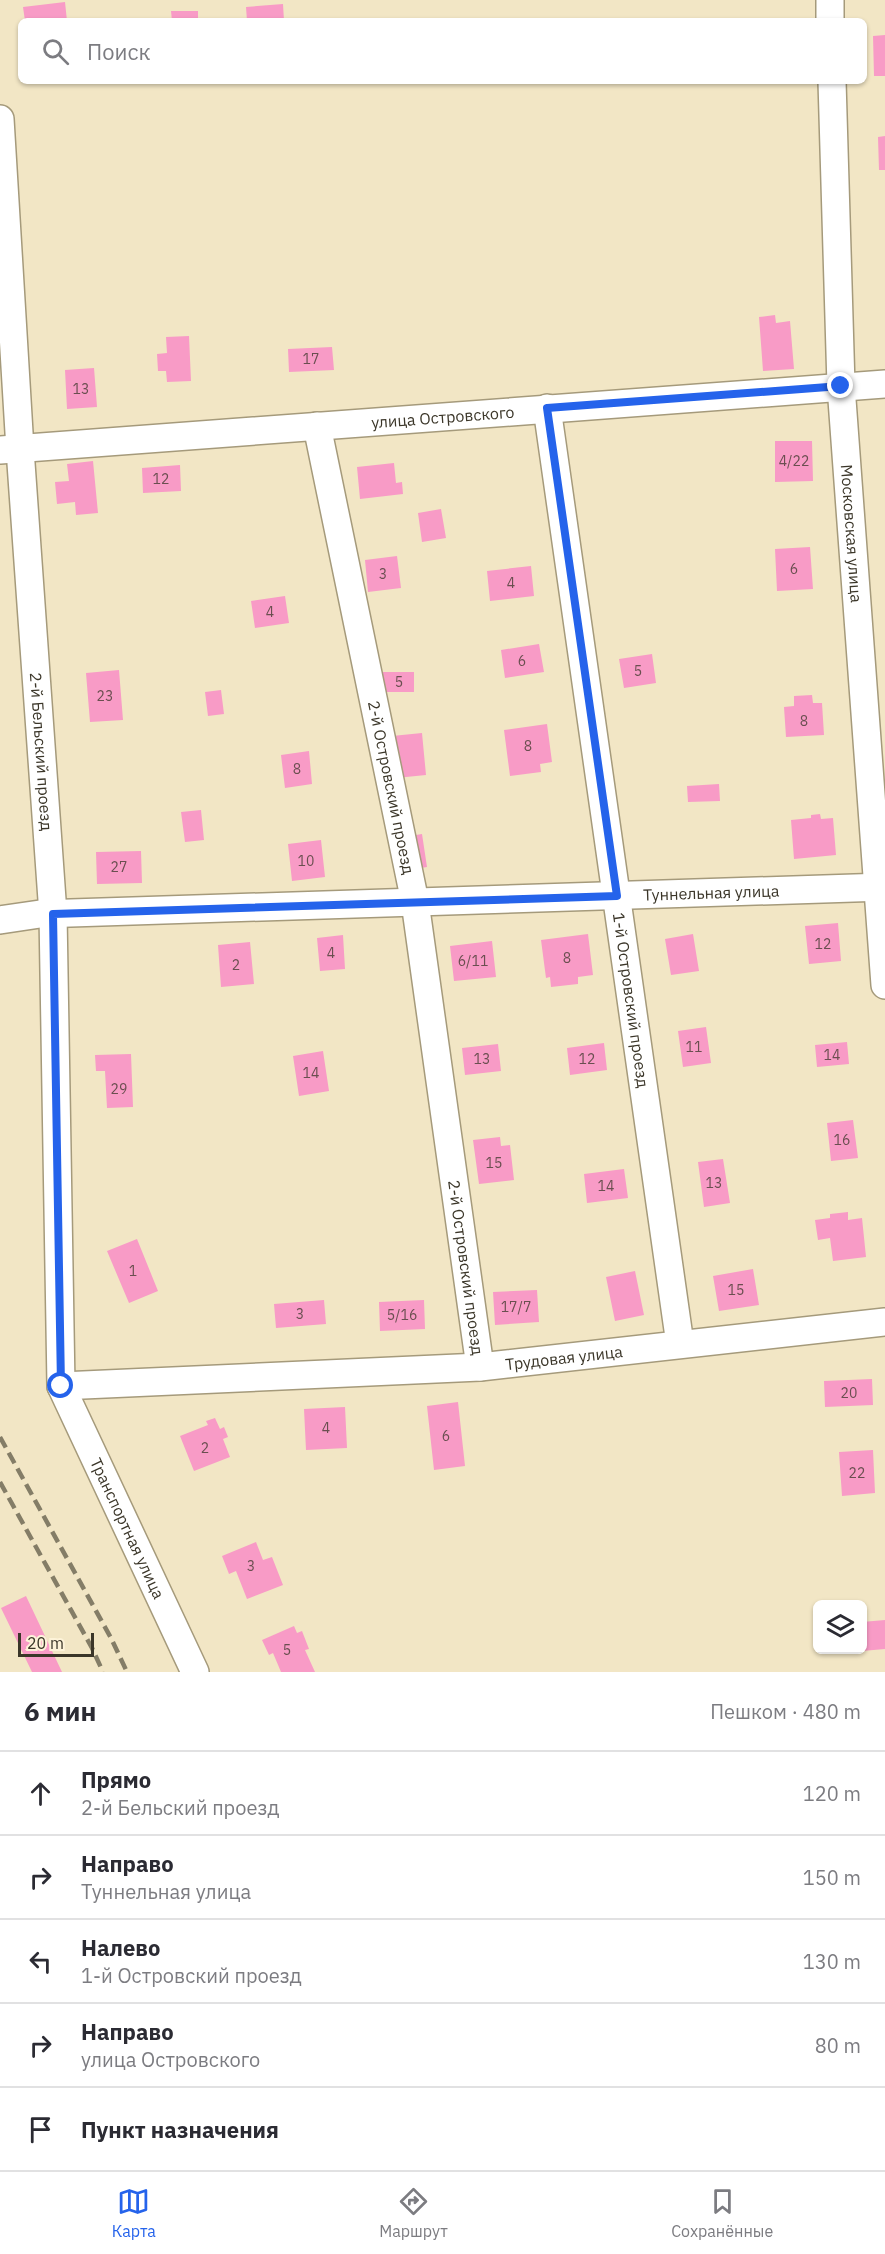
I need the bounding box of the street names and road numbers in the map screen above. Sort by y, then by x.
street label: улица Островского [370,402,515,432]
street label: Московская улица [837,464,867,604]
street label: 2-й Бельский проезд [26,672,57,832]
street label: 2-й Островский проезд [364,699,419,876]
street label: Туннельная улица [643,880,780,905]
street label: 1-й Островский проезд [609,911,654,1089]
street label: 2-й Островский проезд [444,1179,488,1357]
street label: Трудовая улица [504,1341,624,1374]
street label: Транспортная улица [86,1455,169,1602]

